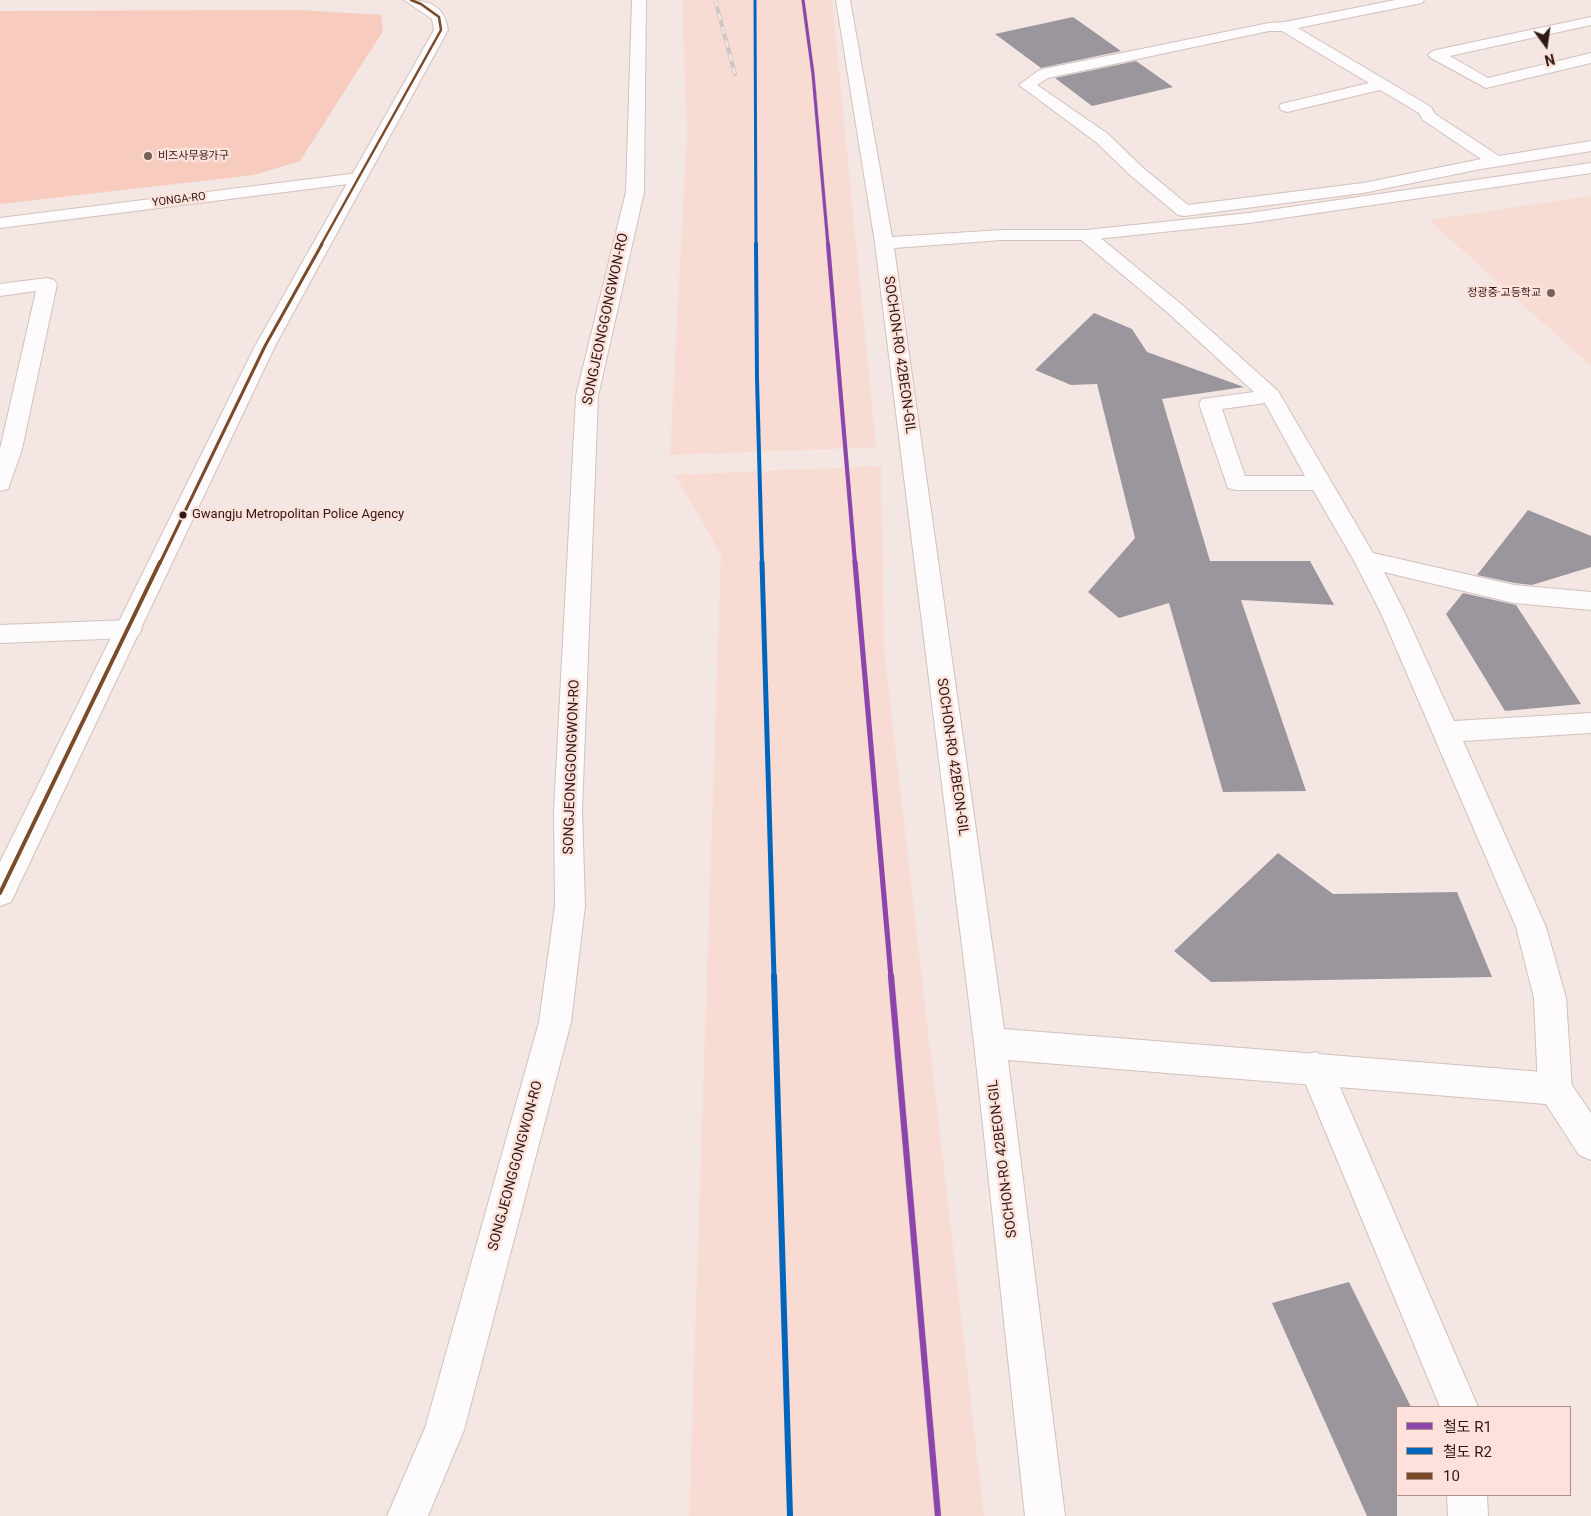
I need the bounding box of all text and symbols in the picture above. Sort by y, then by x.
north arrow [1521,20,1571,70]
text: N [1543,51,1556,69]
place label: 비즈사무용가구 [158,149,229,163]
marker: 비즈사무용가구 [142,150,154,162]
street label: YONGA-RO [151,190,207,210]
street label: SONGJEONGGONGWON-RO [580,232,632,406]
street label: SOCHON-RO 42BEON-GIL [880,275,918,435]
place label: 정광중·고등학교 [1467,286,1541,300]
marker: 정광중·고등학교 [1545,287,1557,299]
place label: Gwangju Metropolitan Police Agency [192,507,404,523]
marker: Gwangju Metropolitan Police Agency [178,510,188,520]
street label: SOCHON-RO 42BEON-GIL [933,677,971,837]
street label: SONGJEONGGONGWON-RO [561,679,583,855]
street label: SONGJEONGGONGWON-RO [485,1079,547,1253]
street label: SOCHON-RO 42BEON-GIL [985,1079,1021,1239]
legend [1396,1406,1571,1496]
text: 철도 R1 [1443,1418,1492,1436]
text: 철도 R2 [1443,1443,1492,1461]
text: 10 [1443,1467,1460,1485]

